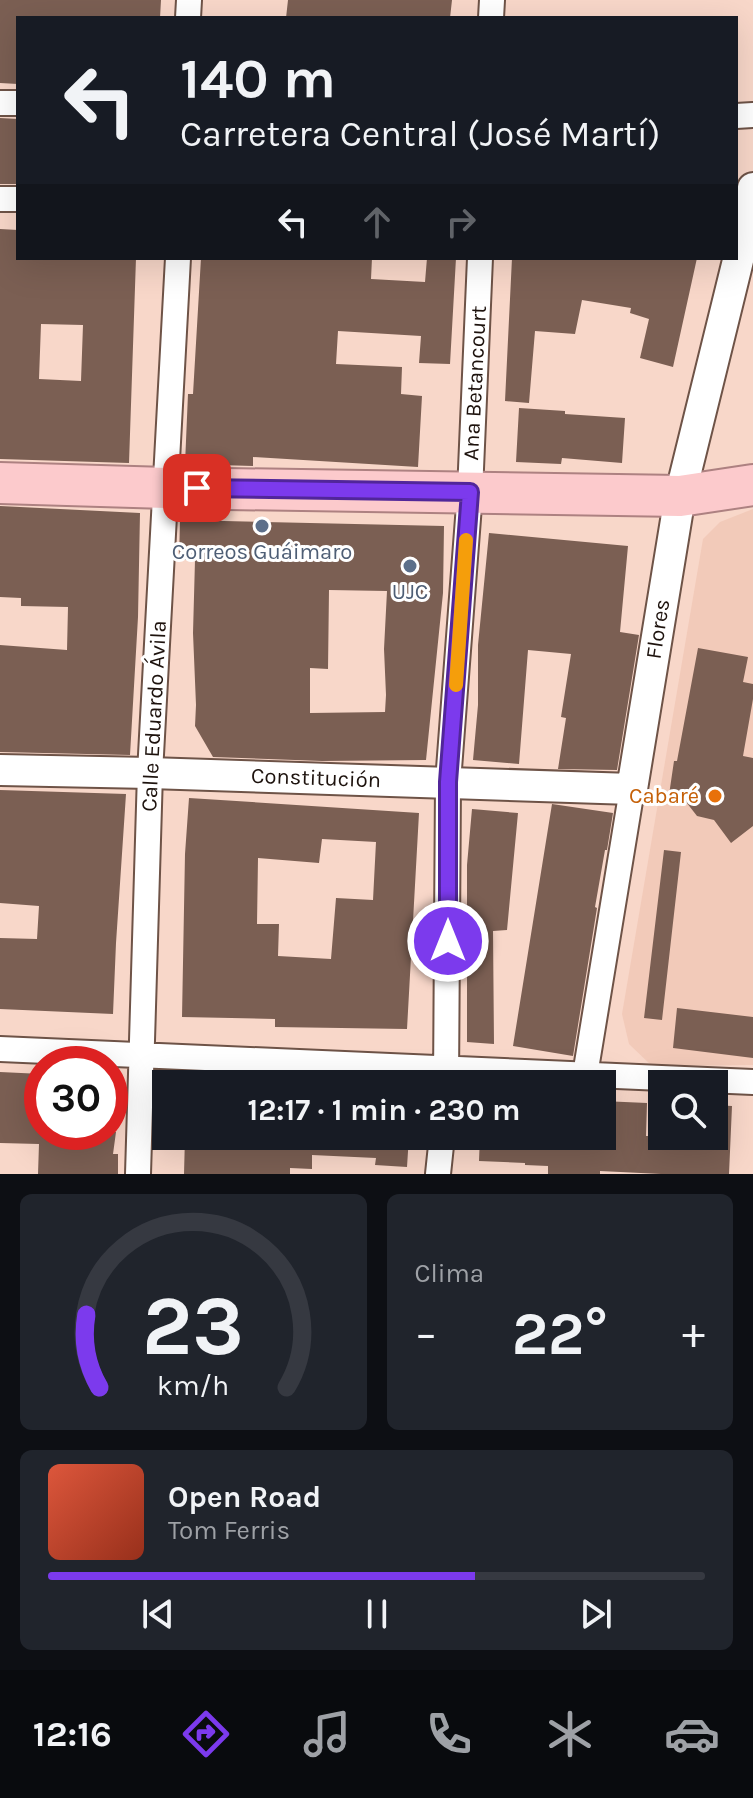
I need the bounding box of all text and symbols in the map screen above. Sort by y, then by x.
text: 140 m [180,46,336,111]
icon: left [48,48,152,152]
text: Carretera Central (José Martí) [180,113,660,155]
icon: left [271,200,315,244]
icon: ahead [355,200,399,244]
icon: right [439,200,483,244]
street label: Ana Betancourt [458,305,492,461]
pin [163,454,231,522]
icon: arrive [175,466,219,510]
marker: Correos Guáimaro [253,517,271,535]
place label: Correos Guáimaro [172,539,352,565]
marker: UJC [401,557,419,575]
place label: UJC [392,579,428,605]
street label: Flores [640,597,676,661]
street label: Calle Eduardo Ávila [135,620,172,812]
street label: Constitución [251,763,381,793]
place label: Cabaré [629,783,699,809]
marker: Cabaré [706,787,724,805]
position arrow [406,899,490,983]
speed limit sign: 30 [24,1046,128,1150]
map controls [648,1070,728,1150]
button: search [648,1070,728,1150]
text: 12:17 · 1 min · 230 m [248,1092,520,1128]
text: Clima [415,1258,484,1289]
text: 23 [142,1278,244,1375]
text: 22° [512,1299,608,1369]
text: − [415,1308,438,1359]
text: + [682,1308,705,1359]
text: km/h [157,1369,229,1402]
text: Open Road [168,1479,321,1515]
text: Tom Ferris [168,1515,290,1546]
icon: previous [136,1592,180,1636]
icon: pause [355,1592,399,1636]
icon: next [574,1592,618,1636]
icon: directions [178,1706,234,1762]
icon: music [299,1706,355,1762]
icon: phone [421,1706,477,1762]
icon: climate [542,1706,598,1762]
icon: car [664,1706,720,1762]
text: 12:16 [33,1713,112,1755]

